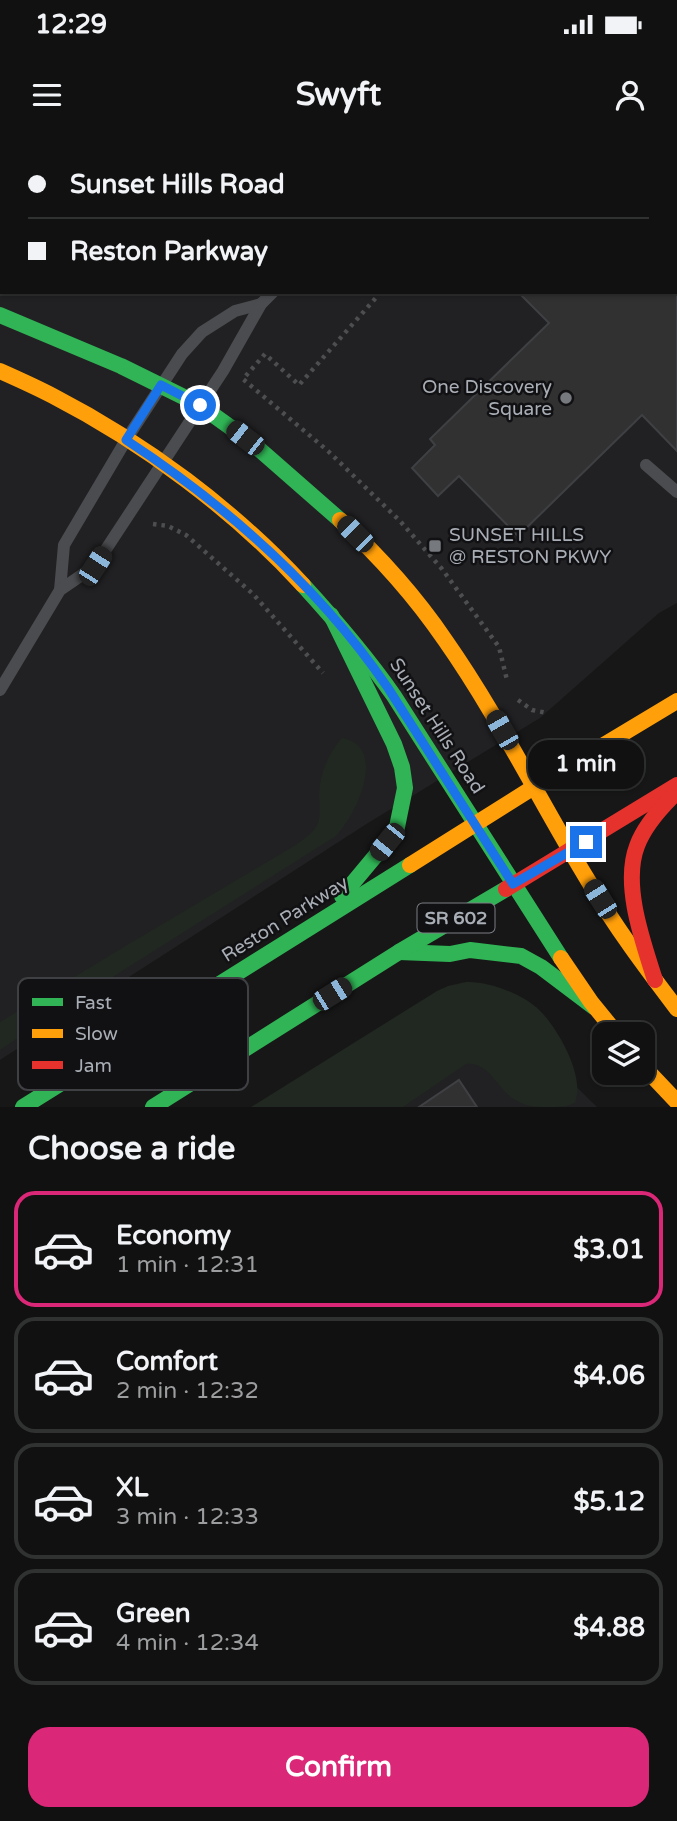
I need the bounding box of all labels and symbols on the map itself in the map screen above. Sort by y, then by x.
place label: One Discovery Square [422,376,552,420]
route start [184,389,216,421]
marker: One Discovery Square [558,390,574,406]
car [222,417,269,459]
car [333,512,378,556]
place label: SUNSET HILLS @ RESTON PKWY [449,524,611,568]
marker: SUNSET HILLS @ RESTON PKWY [427,538,443,554]
car [75,543,116,589]
street label: Sunset Hills Road [385,654,489,798]
car [483,707,522,753]
callout: 1 min [528,740,644,790]
car [366,819,409,865]
route end [570,826,602,858]
street label: Reston Parkway [218,871,352,967]
car [580,876,621,922]
road number: SR 602 [418,904,494,932]
car [309,974,356,1014]
legend [18,978,248,1090]
text: Fast [75,992,112,1014]
text: Slow [75,1023,118,1045]
text: Jam [75,1055,112,1077]

